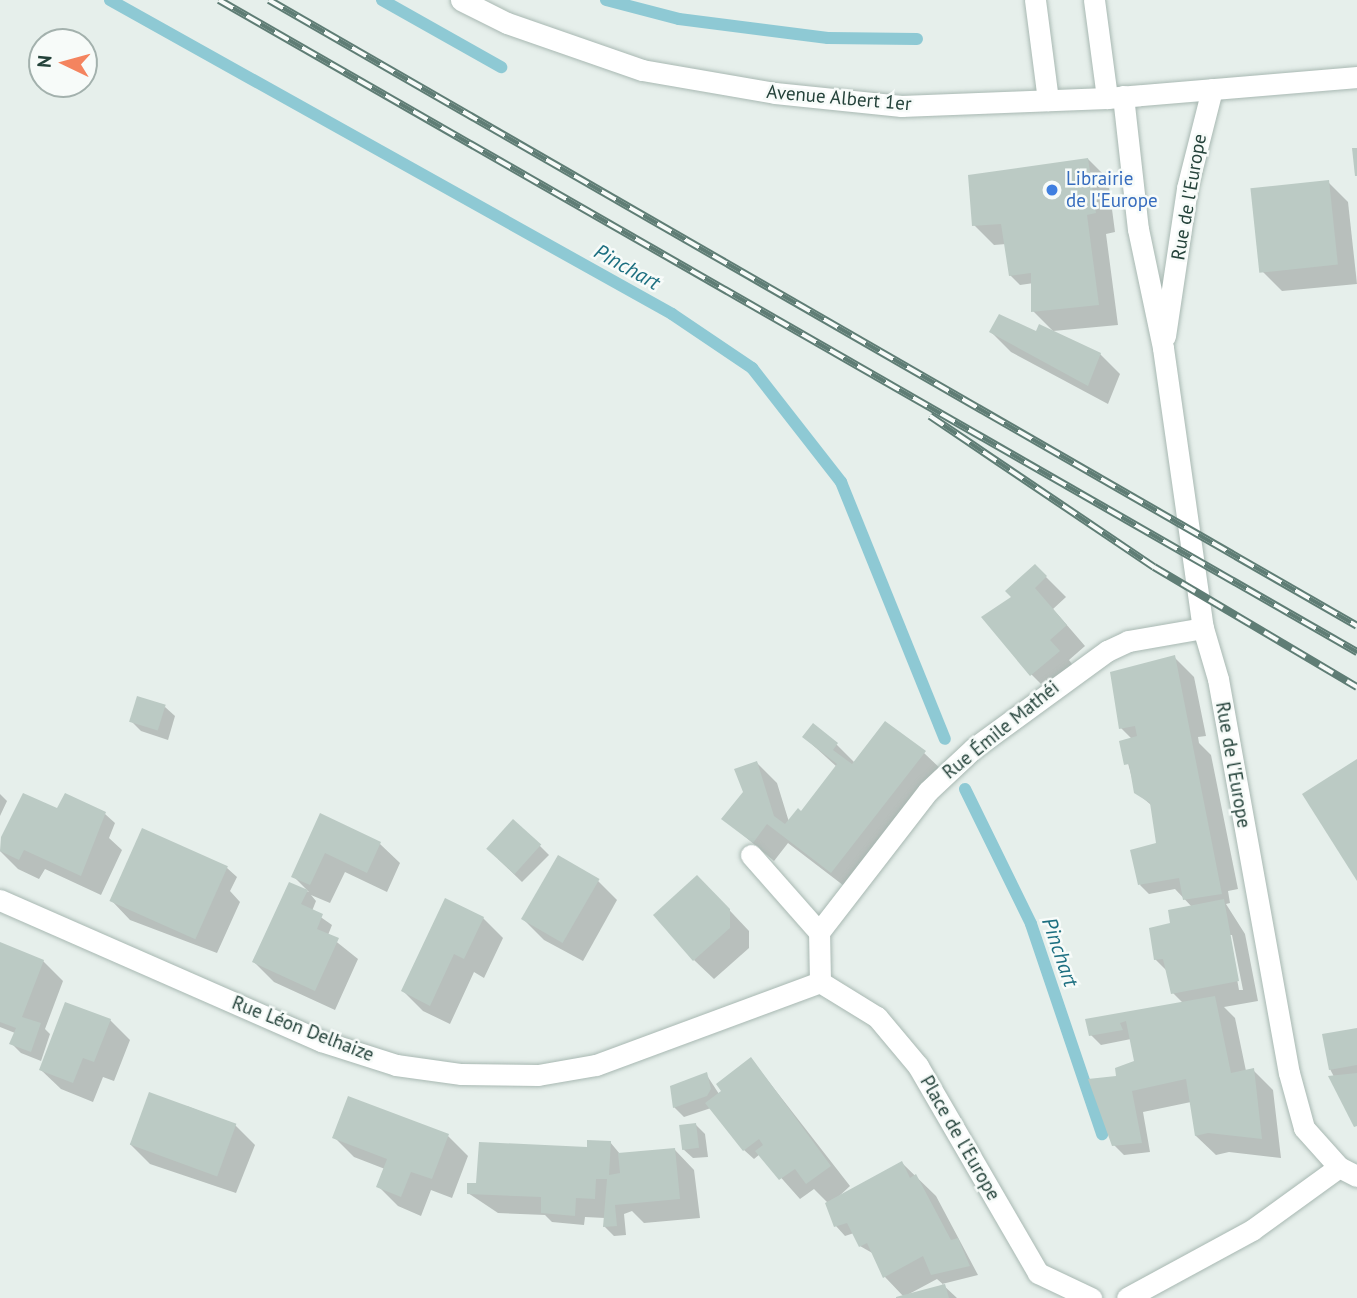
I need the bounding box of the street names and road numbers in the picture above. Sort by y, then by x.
street label: Avenue Albert 1er [765,80,913,116]
street label: Rue de l'Europe [1167,132,1211,262]
street label: Rue Émile Mathéi [938,676,1064,784]
street label: Rue de l'Europe [1211,700,1255,830]
street label: Rue Léon Delhaize [229,991,377,1067]
street label: Place de l'Europe [915,1072,1005,1204]

